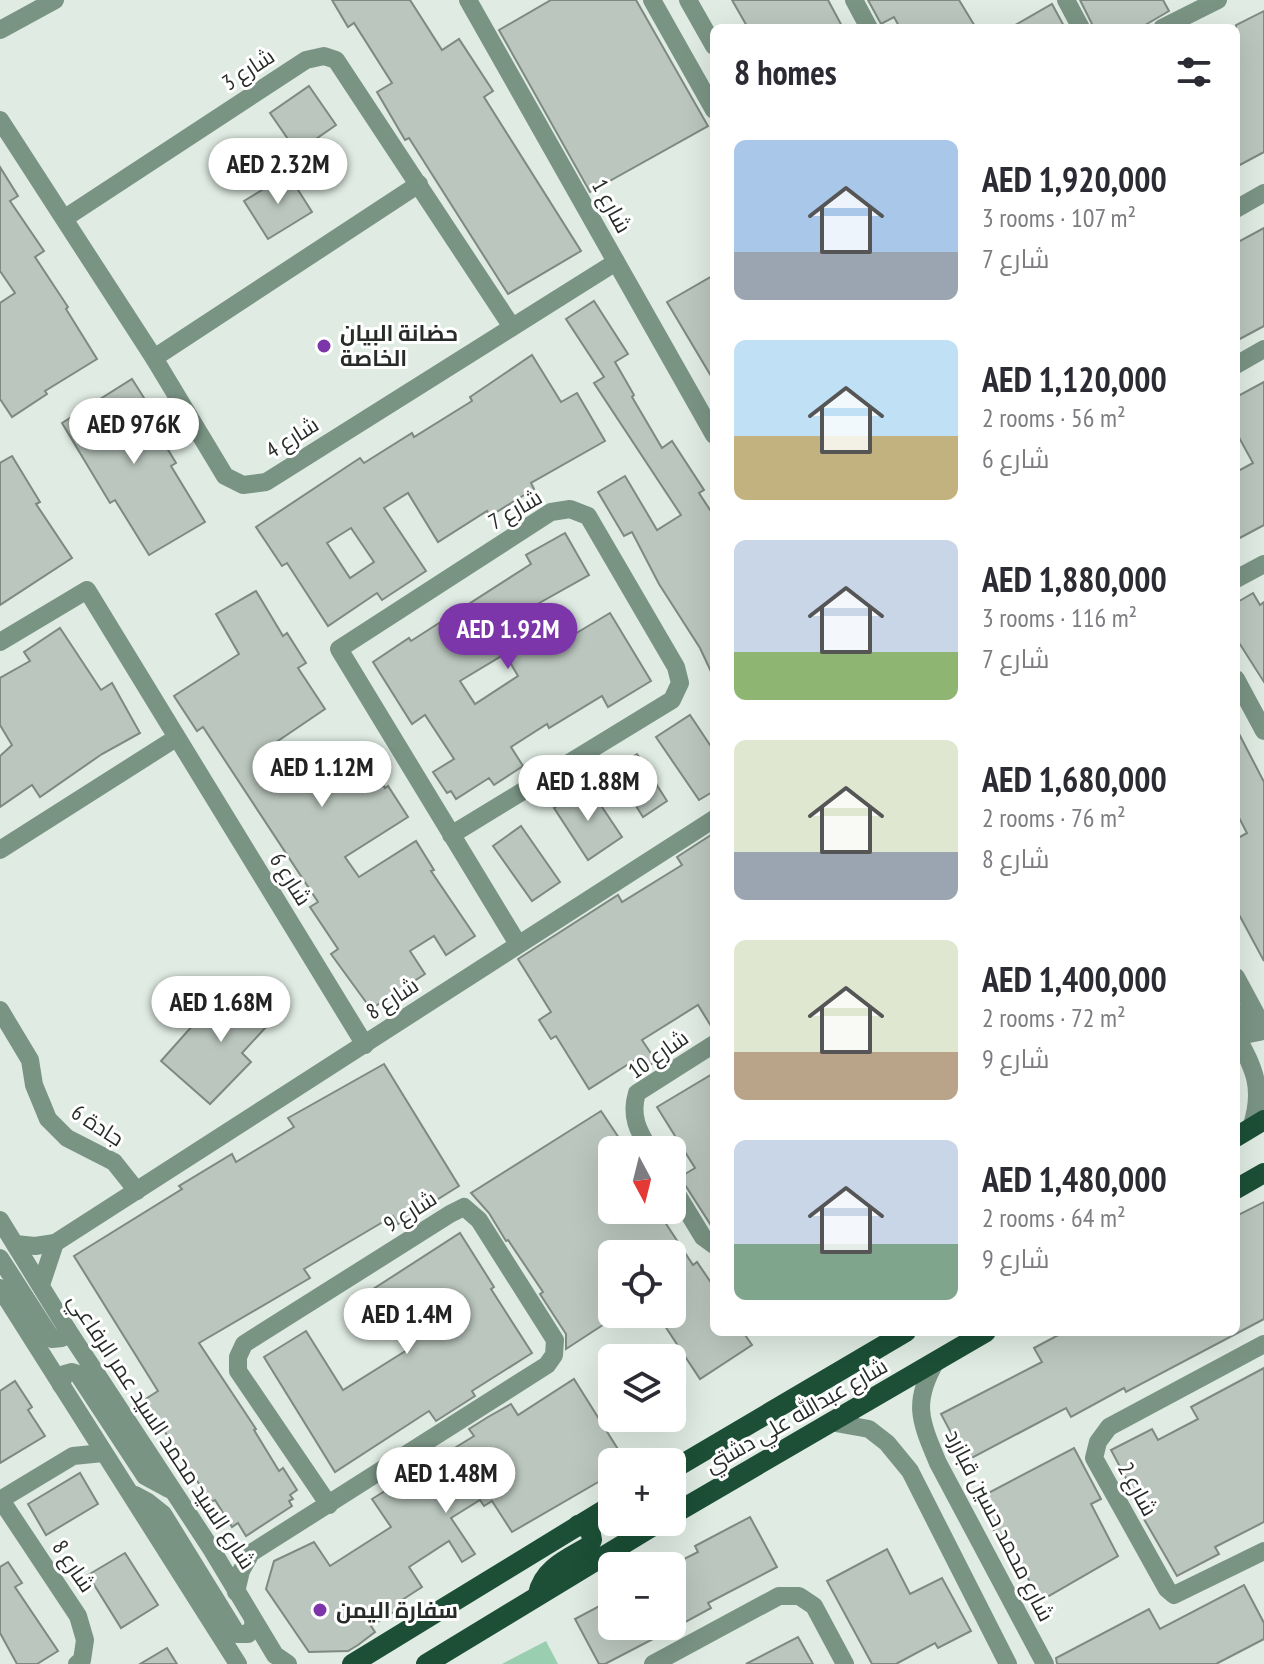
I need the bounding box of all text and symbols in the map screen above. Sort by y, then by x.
street label: شارع 3 [216,42,280,97]
text: 8 homes [734,50,837,94]
icon: filters [1172,50,1216,94]
pin: AED 2.32M [186,138,370,206]
text: AED 2.32M [226,147,330,180]
text: AED 1,920,000 [982,157,1167,201]
icon: home [798,172,894,268]
street label: شارع 1 [585,174,638,238]
text: 3 rooms · 107 m² [982,201,1136,234]
text: شارع 7 [982,242,1050,275]
place label: حضانة البيان الخاصة [340,319,458,372]
marker: حضانة البيان الخاصة [315,337,333,355]
text: AED 1,120,000 [982,357,1167,401]
icon: home [798,372,894,468]
pin: AED 976K [51,398,217,466]
text: 2 rooms · 56 m² [982,401,1126,434]
text: AED 976K [87,407,181,440]
street label: شارع 4 [260,410,324,465]
text: شارع 6 [982,442,1050,475]
street label: شارع 7 [483,483,547,536]
text: AED 1,880,000 [982,557,1167,601]
icon: home [798,572,894,668]
text: 3 rooms · 116 m² [982,601,1137,634]
pin: AED 1.92M [416,603,600,671]
text: AED 1.92M [456,612,560,645]
text: شارع 7 [982,642,1050,675]
pin: AED 1.12M [230,741,414,809]
text: AED 1.12M [270,750,374,783]
pin: AED 1.88M [496,755,680,823]
text: AED 1,680,000 [982,757,1167,801]
text: AED 1.88M [536,764,640,797]
icon: home [798,772,894,868]
text: 2 rooms · 76 m² [982,801,1126,834]
text: شارع 8 [982,842,1050,875]
street label: شارع 6 [263,847,318,911]
text: AED 1,400,000 [982,957,1167,1001]
street label: شارع 8 [360,971,424,1026]
icon: home [798,972,894,1068]
pin: AED 1.68M [129,976,313,1044]
text: AED 1.68M [169,985,273,1018]
text: 2 rooms · 72 m² [982,1001,1126,1034]
street label: شارع 10 [622,1023,694,1086]
text: شارع 9 [982,1042,1050,1075]
street label: جادة 6 [67,1098,129,1152]
north arrow [598,1136,686,1224]
map controls [598,1136,686,1640]
text: AED 1,480,000 [982,1157,1167,1201]
icon: home [798,1172,894,1268]
street label: شارع 9 [378,1184,442,1239]
text: 2 rooms · 64 m² [982,1201,1126,1234]
button: locate [598,1240,686,1328]
text: شارع 9 [982,1242,1050,1275]
street label: شارع السيد محمد السيد عمر الرفاعي [60,1288,262,1576]
pin: AED 1.4M [324,1288,490,1356]
text: AED 1.4M [362,1297,452,1330]
button: layers [598,1344,686,1432]
street label: شارع عبدالله علي دشتي [700,1351,894,1481]
street label: شارع محمد حسين قبازرد [938,1424,1061,1626]
pin: AED 1.48M [354,1447,538,1515]
button: + [598,1448,686,1536]
text: AED 1.48M [394,1456,498,1489]
street label: شارع 2 [1111,1457,1164,1521]
street label: شارع 8 [46,1534,102,1598]
button: − [598,1552,686,1640]
place label: سفارة اليمن [336,1596,458,1624]
marker: سفارة اليمن [311,1601,329,1619]

